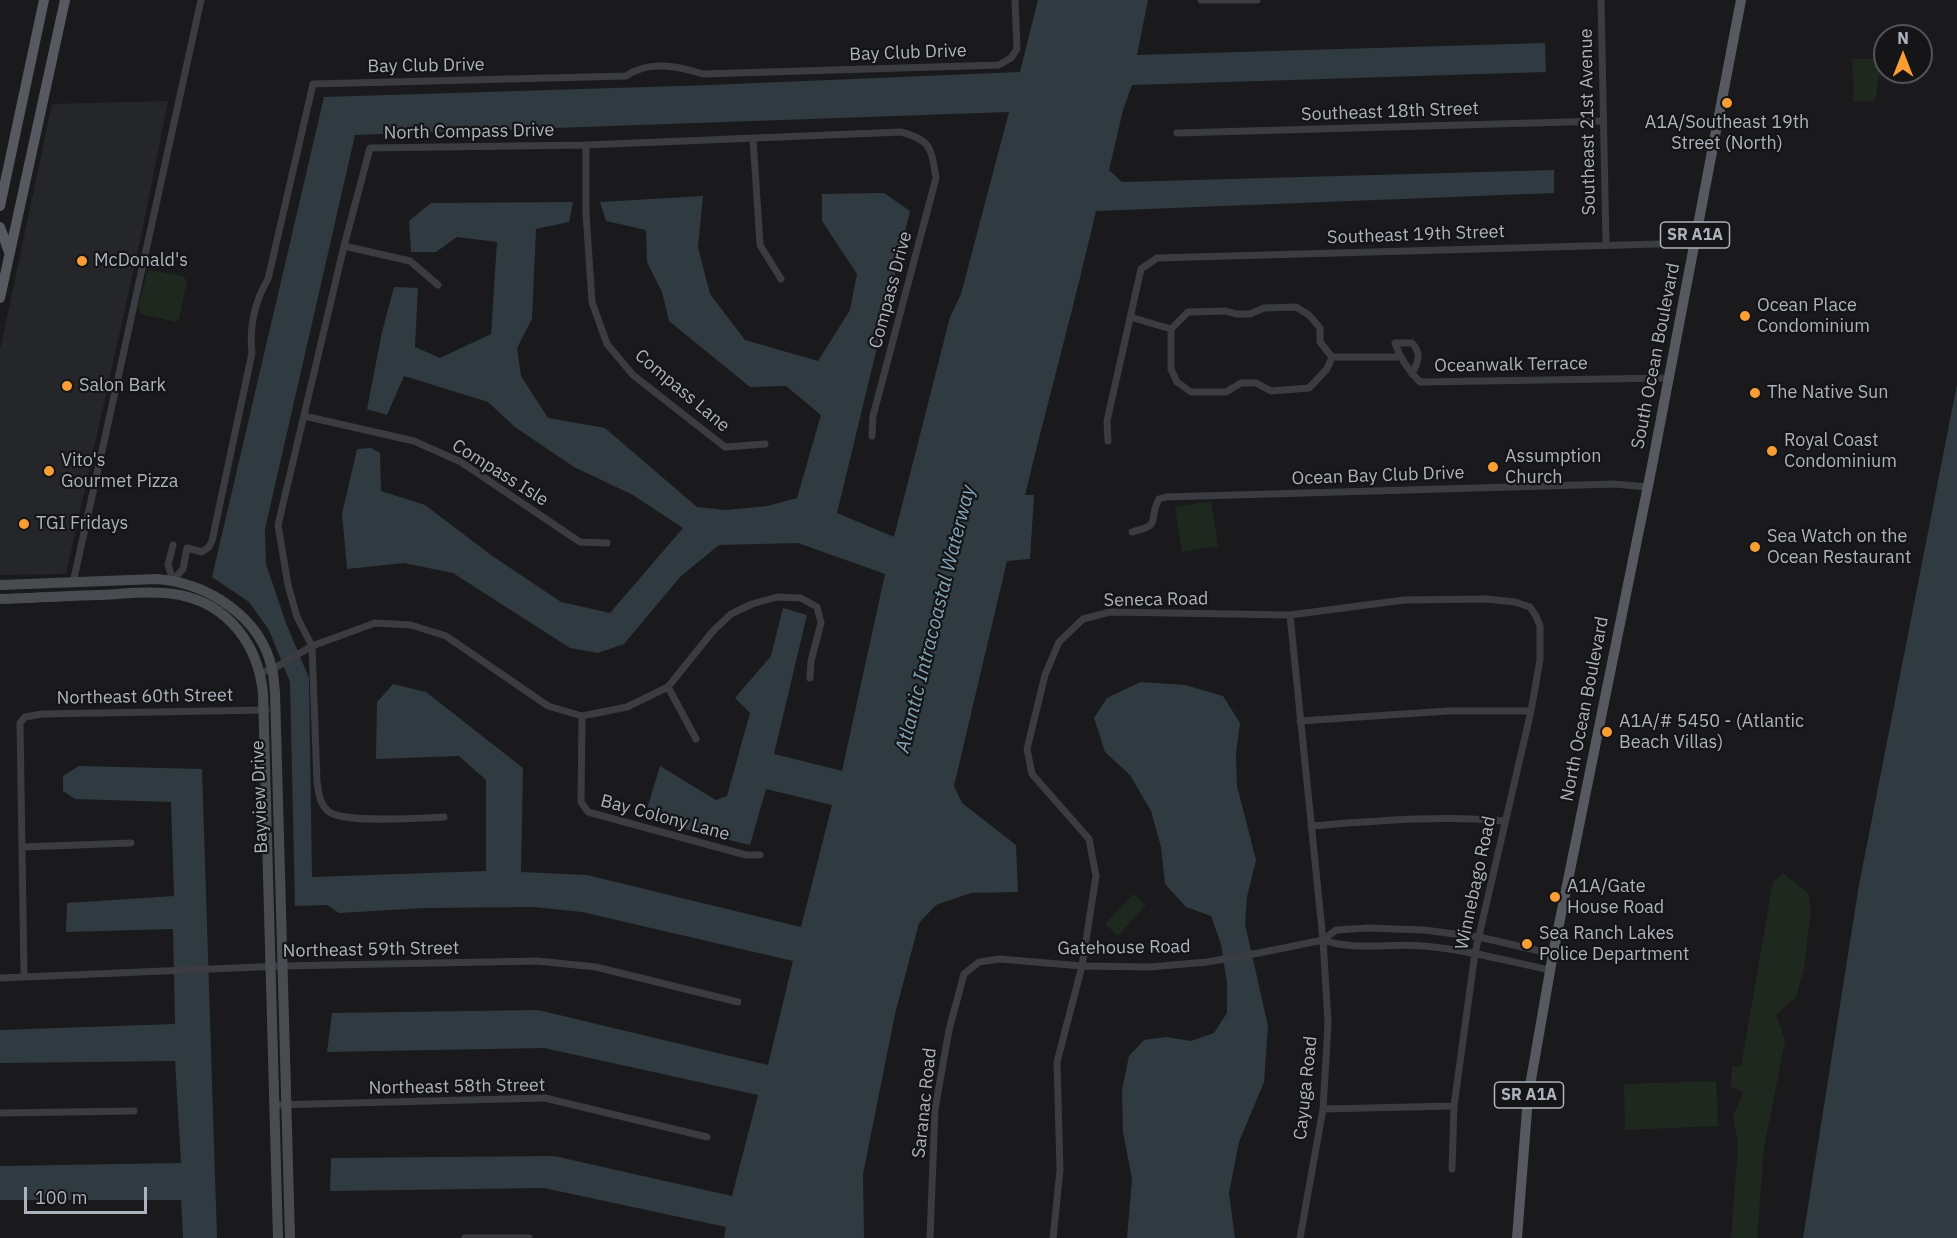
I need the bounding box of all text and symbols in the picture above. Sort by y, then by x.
north arrow [1873,24,1933,84]
street label: Southeast 21st Avenue [1576,28,1600,216]
text: N [1897,28,1909,48]
street label: Bay Club Drive [849,40,967,66]
street label: Bay Club Drive [367,54,485,78]
marker: A1A/Southeast 19th Street (North) [1720,96,1734,110]
street label: Southeast 18th Street [1301,98,1479,126]
place label: A1A/Southeast 19th Street (North) [1645,112,1809,154]
street label: North Compass Drive [383,120,555,144]
street label: Southeast 19th Street [1327,221,1505,249]
road number: SR A1A [1660,222,1730,248]
street label: Compass Drive [865,229,917,351]
place label: McDonald's [94,250,188,272]
marker: McDonald's [75,254,89,268]
street label: South Ocean Boulevard [1627,261,1685,451]
place label: Ocean Place Condominium [1757,295,1870,338]
marker: Ocean Place Condominium [1738,309,1752,323]
street label: Compass Lane [630,345,734,437]
street label: Oceanwalk Terrace [1434,353,1588,377]
place label: Salon Bark [79,375,166,397]
marker: Salon Bark [60,379,74,393]
place label: The Native Sun [1767,382,1889,404]
marker: The Native Sun [1748,386,1762,400]
place label: Royal Coast Condominium [1784,430,1897,472]
street label: Compass Isle [448,435,552,511]
marker: Royal Coast Condominium [1765,444,1779,458]
place label: Assumption Church [1505,446,1601,488]
place label: Vito's Gourmet Pizza [61,450,178,492]
marker: Assumption Church [1486,460,1500,474]
street label: Ocean Bay Club Drive [1291,462,1465,490]
marker: Vito's Gourmet Pizza [42,464,56,478]
water label: Atlantic Intracoastal Waterway [891,483,981,755]
place label: TGI Fridays [36,513,128,535]
marker: TGI Fridays [17,517,31,531]
place label: Sea Watch on the Ocean Restaurant [1767,526,1911,568]
marker: Sea Watch on the Ocean Restaurant [1748,540,1762,554]
street label: Seneca Road [1103,588,1209,612]
street label: North Ocean Boulevard [1556,615,1614,803]
street label: Northeast 60th Street [57,685,233,709]
place label: A1A/# 5450 - (Atlantic Beach Villas) [1619,711,1804,754]
marker: A1A/# 5450 - (Atlantic Beach Villas) [1600,725,1614,739]
street label: Bayview Drive [247,740,273,854]
street label: Bay Colony Lane [598,790,732,846]
street label: Winnebago Road [1451,814,1501,952]
place label: A1A/Gate House Road [1567,876,1664,918]
marker: A1A/Gate House Road [1548,890,1562,904]
place label: Sea Ranch Lakes Police Department [1539,923,1689,966]
street label: Gatehouse Road [1057,936,1191,960]
marker: Sea Ranch Lakes Police Department [1520,937,1534,951]
street label: Northeast 59th Street [283,938,459,962]
street label: Cayuga Road [1290,1035,1322,1141]
street label: Saranac Road [908,1047,942,1159]
street label: Northeast 58th Street [369,1075,545,1099]
road number: SR A1A [1494,1082,1564,1108]
scale bar [27,1175,150,1213]
text: 100 m [35,1186,87,1209]

